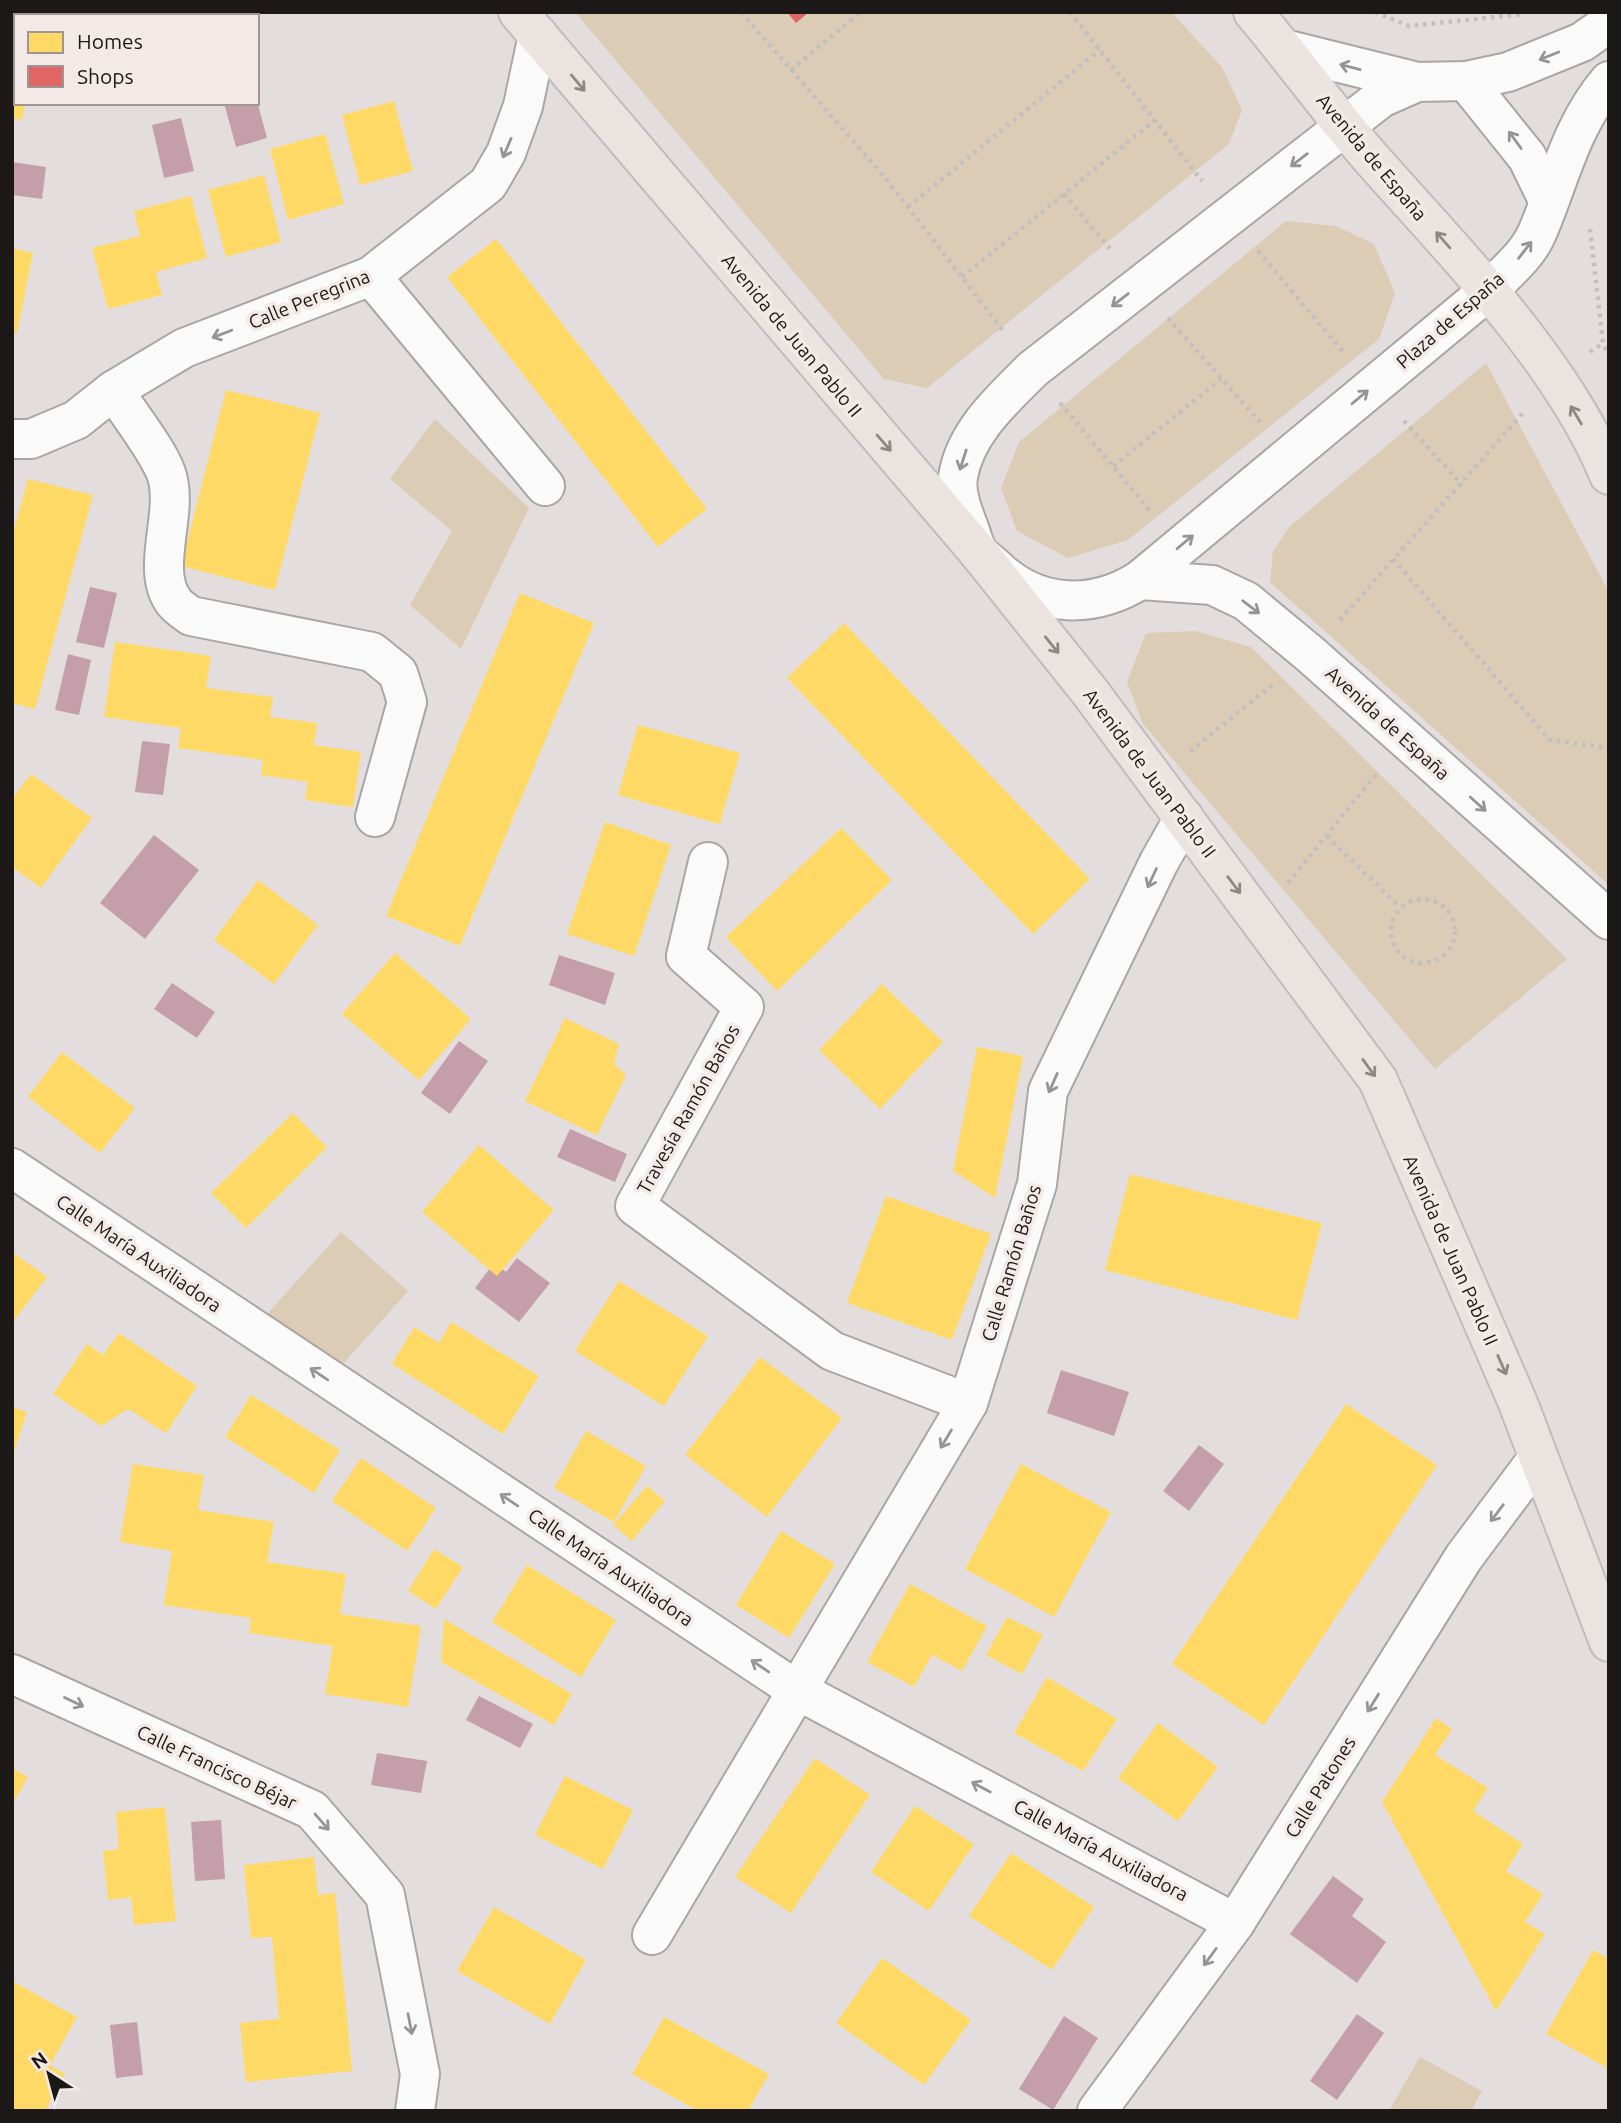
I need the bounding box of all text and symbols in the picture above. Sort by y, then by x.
legend [14,14,259,105]
text: Homes [77,29,143,53]
one-way arrow [1539,50,1560,63]
one-way arrow [1339,60,1362,73]
text: Shops [77,64,134,88]
one-way arrow [570,74,586,92]
street label: Avenida de España [1313,89,1431,225]
one-way arrow [1508,131,1522,150]
one-way arrow [500,137,513,158]
one-way arrow [1291,152,1309,167]
one-way arrow [1435,231,1451,249]
one-way arrow [1517,241,1532,260]
street label: Avenida de Juan Pablo II [717,249,867,421]
street label: Calle Peregrina [245,265,373,333]
street label: Plaza de España [1392,267,1508,373]
one-way arrow [1111,292,1130,307]
one-way arrow [211,329,233,341]
one-way arrow [1351,389,1369,405]
one-way arrow [1569,405,1583,425]
one-way arrow [876,434,892,452]
one-way arrow [956,449,969,471]
one-way arrow [1176,535,1194,550]
one-way arrow [1242,599,1260,614]
one-way arrow [1045,635,1060,653]
street label: Avenida de España [1322,662,1454,784]
street label: Avenida de Juan Pablo II [1079,684,1221,862]
one-way arrow [1469,796,1487,812]
one-way arrow [1144,867,1158,888]
one-way arrow [1226,875,1241,894]
street label: Travesía Ramón Baños [632,1021,744,1197]
one-way arrow [1361,1058,1376,1077]
one-way arrow [1046,1072,1059,1093]
street label: Avenida de Juan Pablo II [1399,1151,1503,1349]
street label: Calle Ramón Baños [977,1182,1045,1344]
street label: Calle María Auxiliadora [52,1190,226,1316]
one-way arrow [1496,1353,1509,1375]
one-way arrow [310,1367,329,1381]
one-way arrow [939,1428,953,1448]
one-way arrow [500,1492,519,1507]
one-way arrow [1490,1503,1504,1522]
street label: Calle María Auxiliadora [524,1504,698,1630]
one-way arrow [751,1659,770,1673]
one-way arrow [1365,1693,1379,1713]
one-way arrow [63,1696,84,1709]
street label: Calle Francisco Béjar [134,1720,300,1814]
street label: Calle Patones [1280,1732,1360,1842]
one-way arrow [971,1780,991,1794]
street label: Calle María Auxiliadora [1010,1795,1192,1905]
one-way arrow [314,1813,330,1831]
one-way arrow [1203,1947,1218,1966]
one-way arrow [404,2012,418,2035]
north arrow [14,2039,84,2109]
text: N [27,2047,51,2073]

